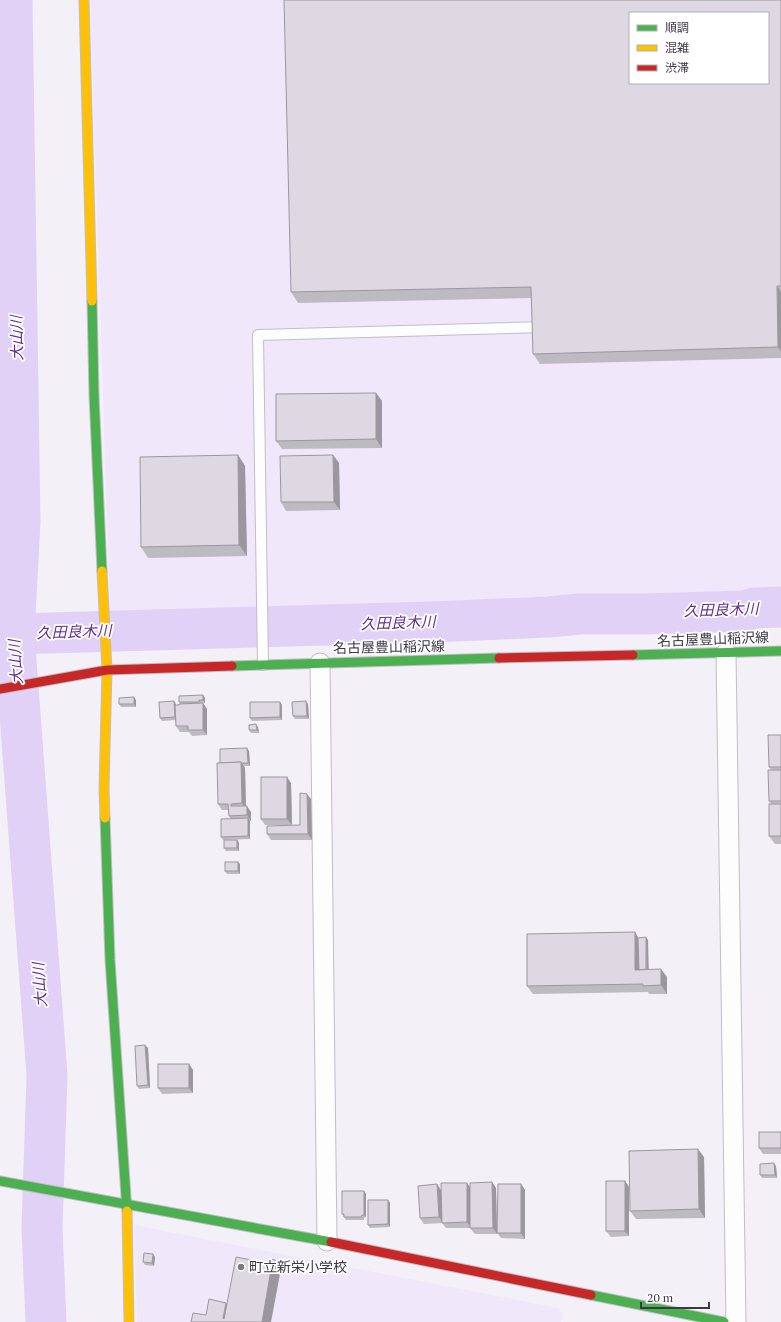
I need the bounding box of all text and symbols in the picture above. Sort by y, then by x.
legend [629,12,769,84]
text: 順調 [665,20,689,35]
text: 混雑 [665,40,689,55]
text: 渋滞 [665,60,689,75]
water label: 大山川 [6,313,26,361]
water label: 久田良木川 [683,598,761,620]
water label: 久田良木川 [360,611,438,633]
water label: 久田良木川 [36,620,114,642]
street label: 名古屋豊山稲沢線 [657,627,769,650]
street label: 名古屋豊山稲沢線 [333,636,445,657]
water label: 大山川 [3,637,27,685]
water label: 大山川 [27,960,51,1008]
place label: 町立新栄小学校 [249,1257,347,1276]
marker: 町立新栄小学校 [236,1262,246,1272]
scale bar [641,1284,709,1310]
text: 20 m [647,1290,674,1305]

